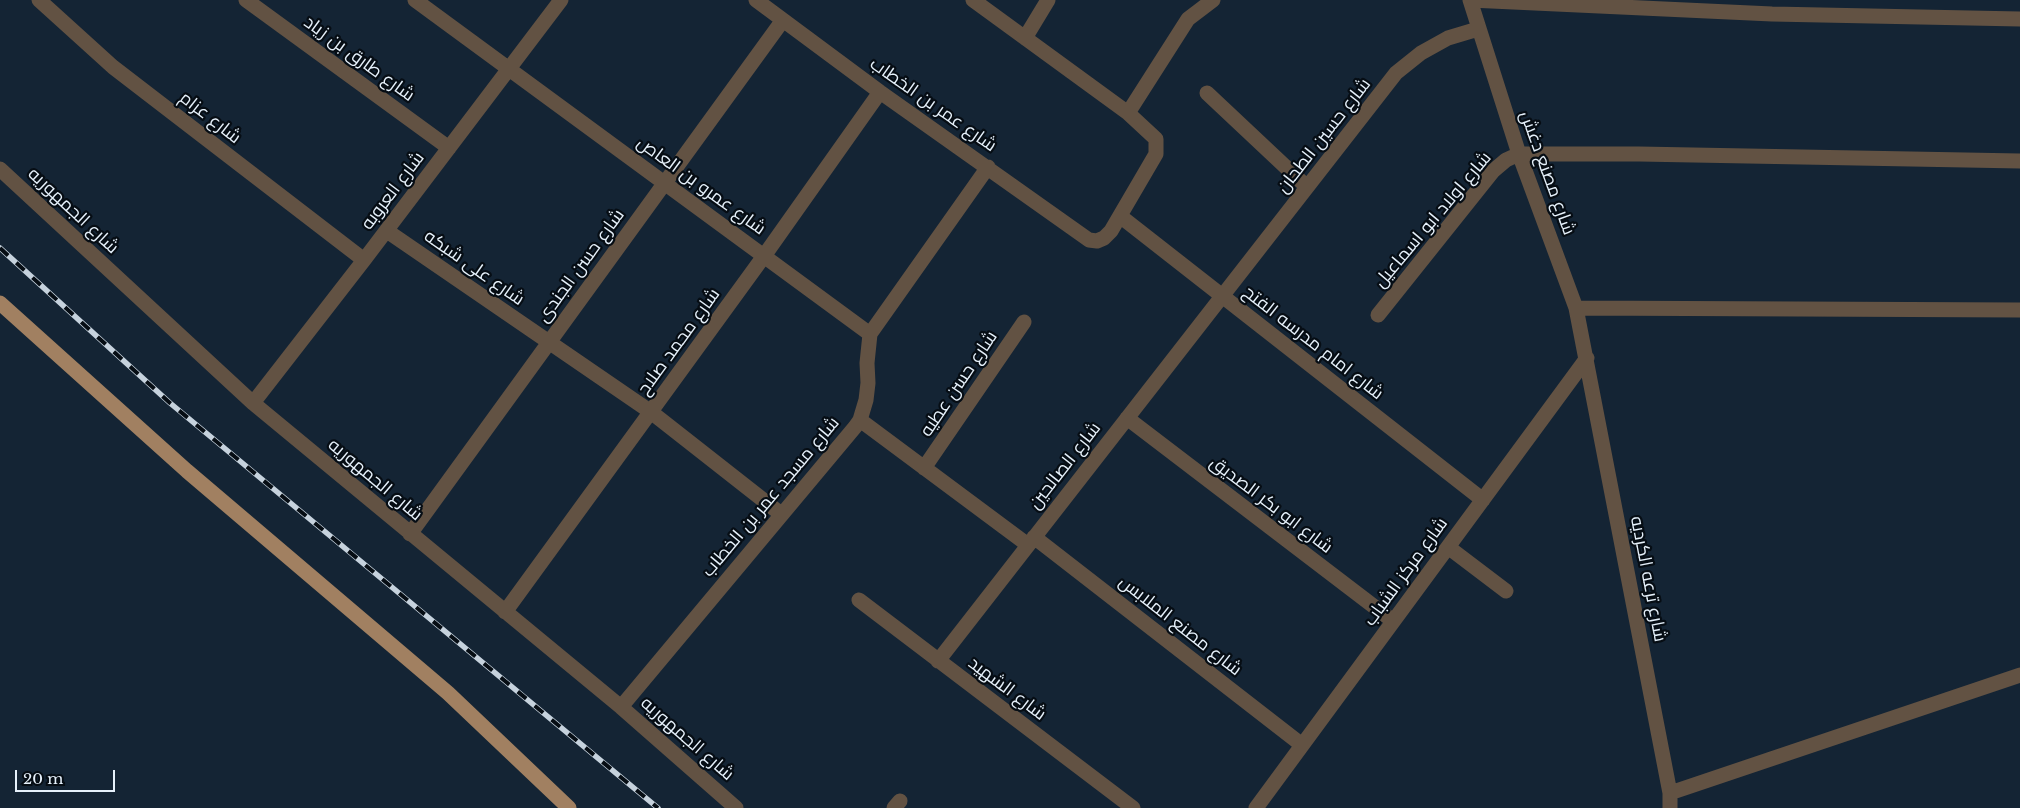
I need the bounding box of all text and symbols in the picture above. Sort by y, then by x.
street label: شارع طارق بن زياد [299,12,419,106]
street label: شارع عمر بن الخطاب [866,53,1000,157]
street label: شارع حسين الطحان [1272,74,1376,198]
street label: شارع عزام [175,87,245,149]
street label: شارع مصنع دغش [1515,108,1579,238]
street label: شارع عمرو بن العاص [632,132,770,240]
street label: شارع العروبه [357,148,429,234]
street label: شارع اولاد ابو اسماعيل [1370,148,1496,292]
street label: شارع الجمهوريه [23,163,123,259]
street label: شارع حسن الجندى [533,205,629,327]
street label: شارع على شبكه [420,226,528,310]
street label: شارع امام مدرسه الفتح [1238,281,1388,405]
street label: شارع محمد صلاح [633,284,725,400]
street label: شارع حسن عطيه [916,327,1002,441]
street label: شارع مسجد عمر بن الخطاب [698,413,844,581]
street label: شارع الصالحين [1024,418,1106,514]
street label: شارع الجمهوريه [323,434,427,526]
street label: شارع ابو بكر الصديق [1205,452,1337,558]
street label: شارع مركز الشباب [1359,514,1453,630]
street label: شارع ترعه الكرديه [1625,514,1671,644]
street label: شارع مصنع الملابس [1114,571,1246,681]
street label: شارع الشهيد [964,653,1050,725]
street label: شارع الجمهوريه [636,693,738,785]
scale bar [18,760,118,792]
text: 20 m [23,769,63,788]

